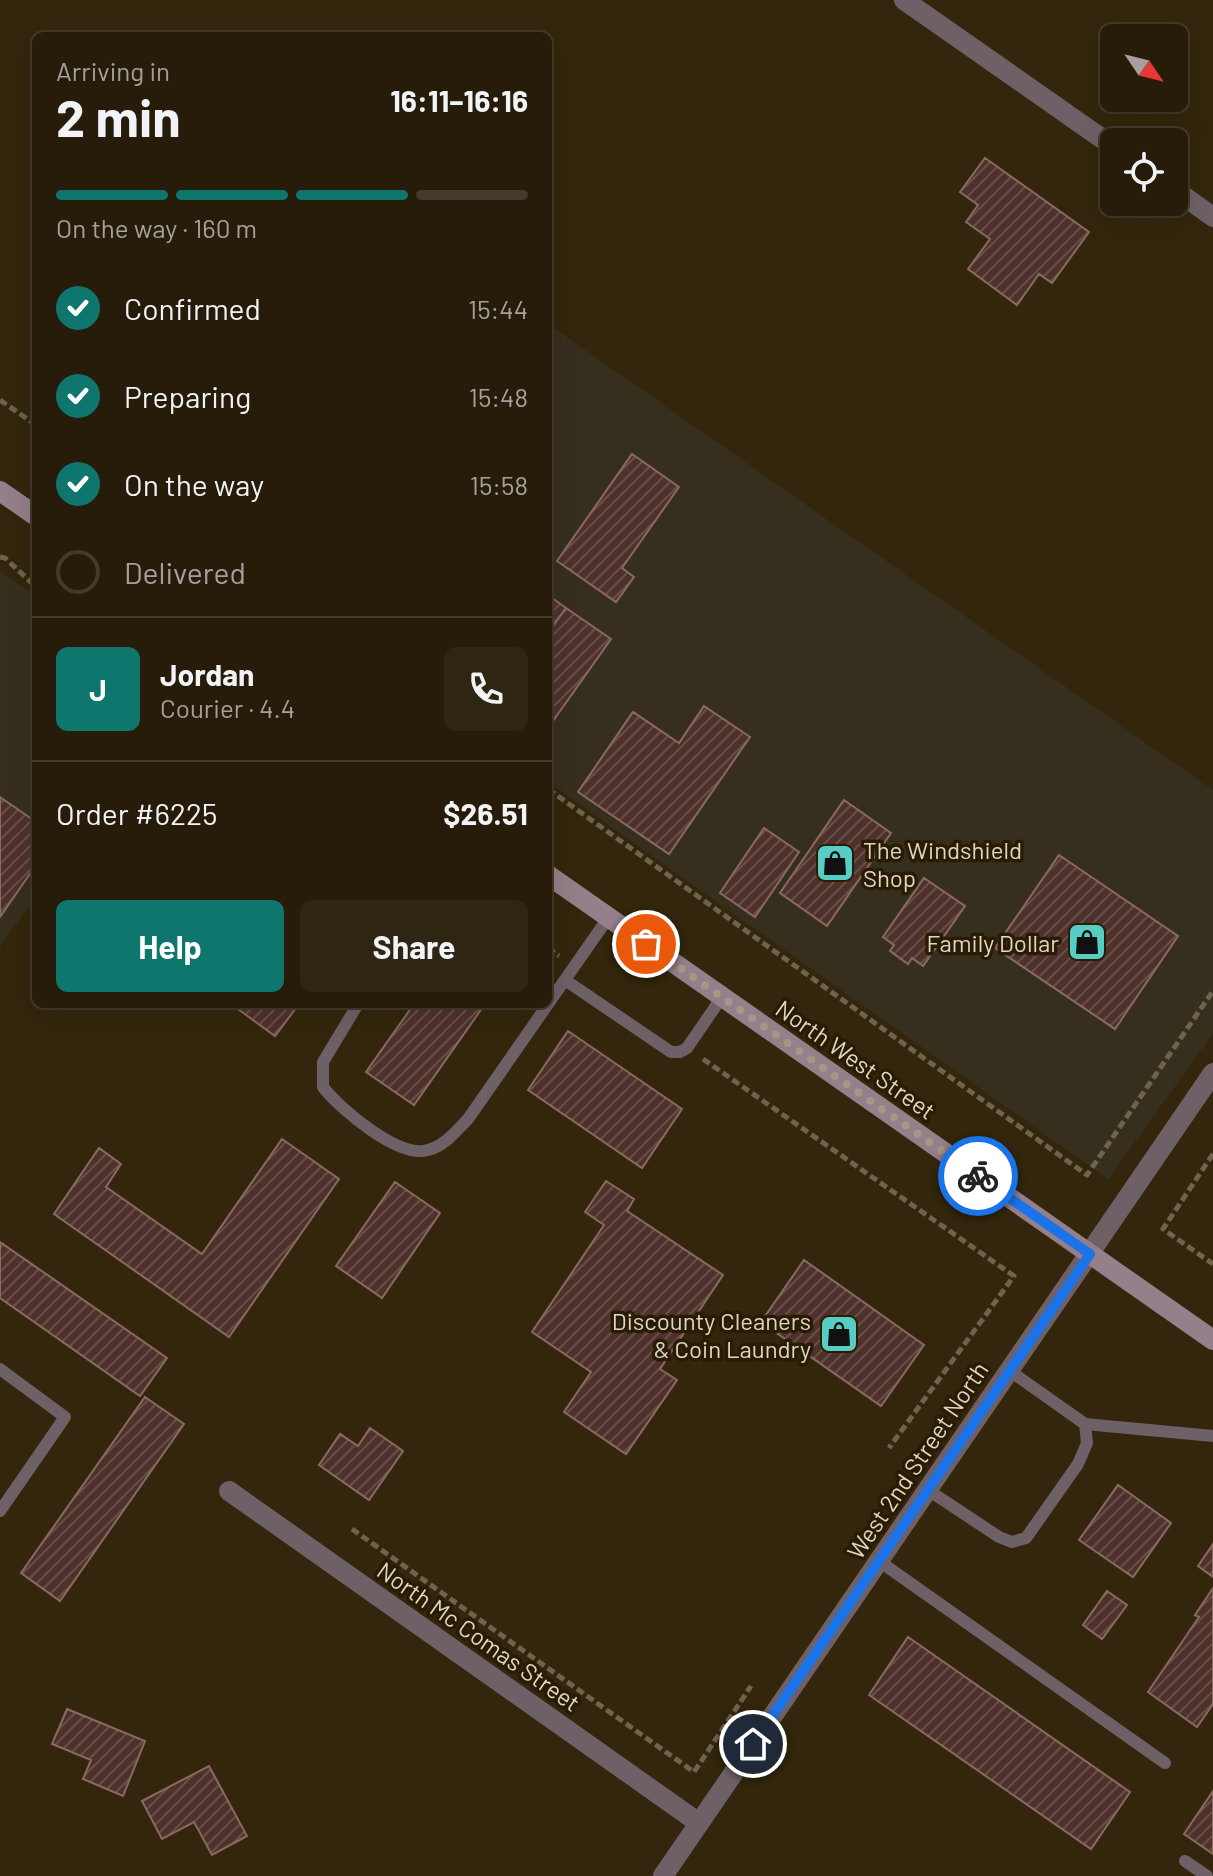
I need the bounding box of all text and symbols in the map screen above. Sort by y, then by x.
north arrow [1100,24,1188,112]
map controls [1100,24,1188,216]
text: Arriving in [56,55,170,86]
text: 16:11–16:16 [390,82,528,118]
text: 2 min [56,85,181,147]
button: locate [1100,128,1188,216]
text: On the way · 160 m [56,212,257,243]
icon: check [56,286,100,330]
text: Confirmed [124,290,261,326]
text: 15:44 [468,293,528,324]
icon: check [56,374,100,418]
text: Preparing [124,378,251,414]
text: 15:48 [469,381,528,412]
icon: check [56,462,100,506]
text: On the way [124,466,264,502]
text: 15:58 [470,469,528,500]
text: Delivered [124,554,246,590]
button: phone [444,647,528,731]
text: Jordan [160,656,255,692]
text: J [89,671,107,707]
text: Courier · 4.4 [160,692,295,723]
text: Order #6225 [56,795,218,831]
text: $26.51 [443,795,528,831]
place label: The Windshield Shop [863,835,1022,892]
shop icon: The Windshield Shop [814,842,856,884]
button: Help [56,900,284,992]
button: Share [300,900,528,992]
pin [612,910,680,978]
shop icon: Family Dollar [1066,921,1108,963]
icon: bag [624,922,668,966]
place label: Family Dollar [927,928,1059,957]
street label: North West Street [771,993,941,1125]
courier [938,1136,1018,1216]
icon: bike [956,1154,1000,1198]
place label: Discounty Cleaners & Coin Laundry [612,1306,811,1363]
shop icon: Discounty Cleaners & Coin Laundry [818,1313,860,1355]
street label: West 2nd Street North [840,1356,994,1564]
street label: North Mc Comas Street [372,1555,586,1717]
pin [719,1710,787,1778]
icon: home [731,1722,775,1766]

